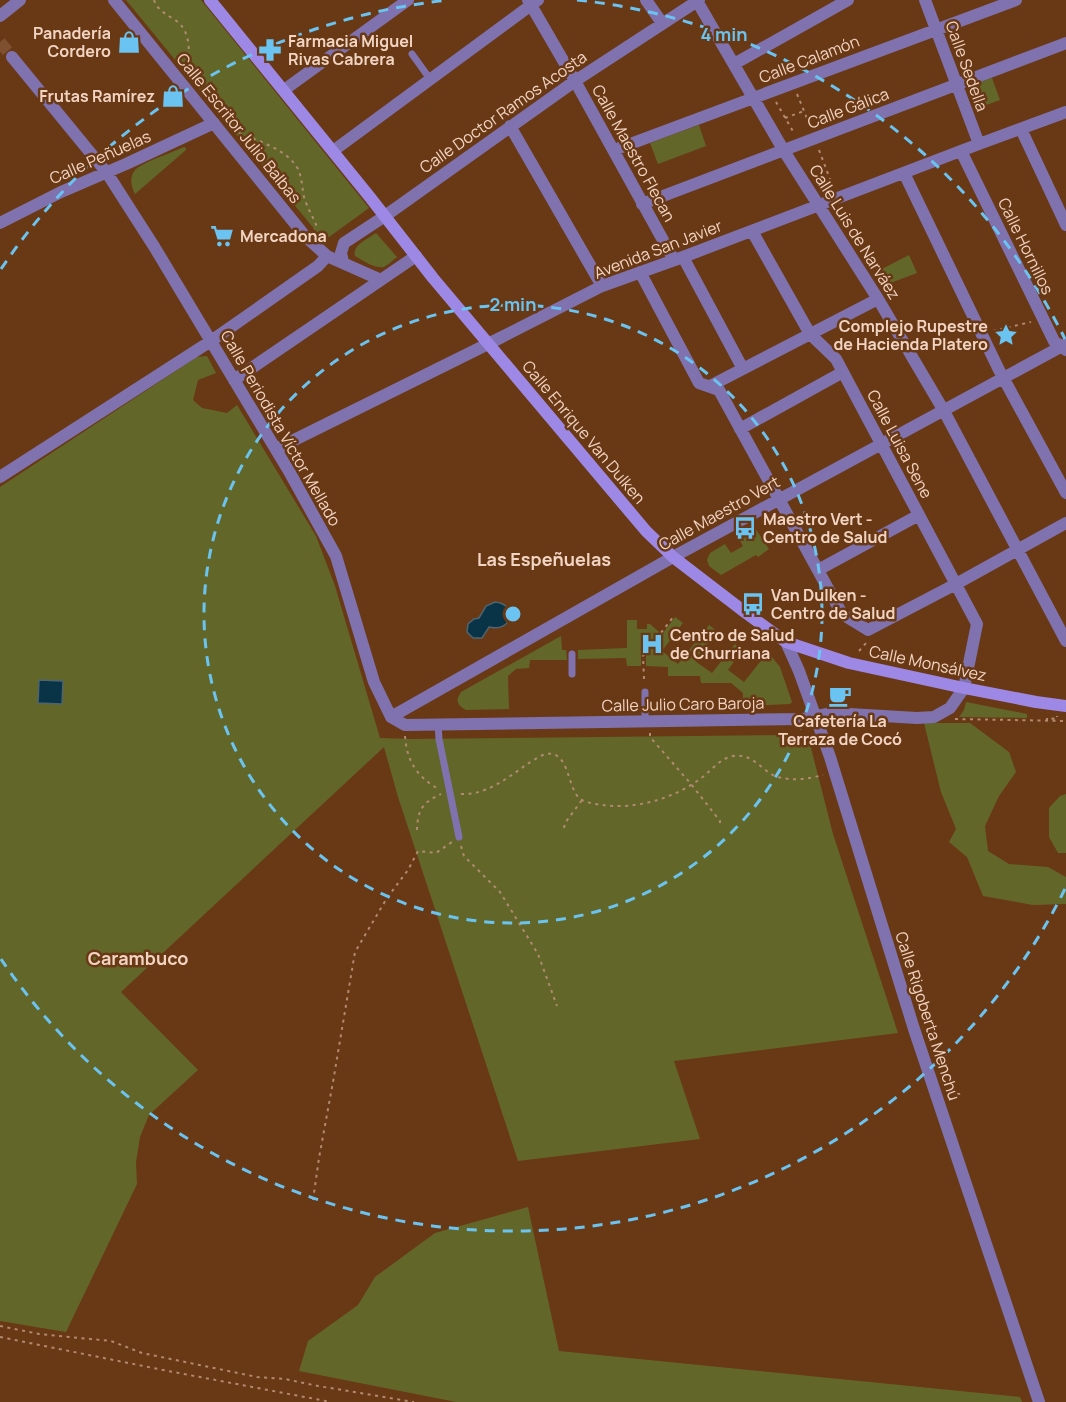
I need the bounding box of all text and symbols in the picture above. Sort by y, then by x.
street label: Calle Sedella [940,18,994,114]
place label: Panadería Cordero [33,22,111,62]
text: 4 min [700,22,748,46]
shop icon: Panadería Cordero [116,29,142,55]
place label: Farmacia Miguel Rivas Cabrera [288,30,413,70]
street label: Calle Calamón [756,30,862,88]
pharmacy icon: Farmacia Miguel Rivas Cabrera [257,37,283,63]
street label: Calle Doctor Ramos Acosta [415,46,591,178]
street label: Calle Escritor Julio Balbas [172,48,306,208]
street label: Calle Maestro Flecan [587,81,681,225]
street label: Calle Gálica [804,82,892,134]
shop icon: Frutas Ramírez [160,83,186,109]
place label: Frutas Ramírez [39,85,155,107]
street label: Calle Peñuelas [46,125,154,189]
street label: Calle Luis de Narváez [805,160,905,304]
street label: Calle Hornillos [993,194,1059,298]
street label: Avenida San Javier [591,214,725,284]
supermarket icon: Mercadona [209,223,235,249]
place label: Mercadona [240,225,327,247]
text: 2 min [490,292,536,316]
place label: Complejo Rupestre de Hacienda Platero [833,315,988,355]
place icon: Complejo Rupestre de Hacienda Platero [993,322,1019,348]
street label: Calle Periodista Víctor Mellado [216,326,346,530]
street label: Calle Enrique Van Dulken [517,356,651,508]
street label: Calle Luisa Sene [862,386,938,502]
street label: Calle Maestro Vert [654,471,784,555]
place label: Maestro Vert - Centro de Salud [763,508,887,548]
bus stop icon: Maestro Vert - Centro de Salud [732,515,758,541]
district label: Las Espeñuelas [477,547,611,571]
place label: Van Dulken - Centro de Salud [771,584,895,624]
bus stop icon: Van Dulken - Centro de Salud [740,591,766,617]
centre of rings [503,604,523,624]
place label: Centro de Salud de Churriana [670,624,794,664]
hospital icon: Centro de Salud de Churriana [639,631,665,657]
street label: Calle Monsálvez [867,640,989,686]
cafe icon: Cafetería La Terraza de Cocó [827,683,853,709]
street label: Calle Julio Caro Baroja [601,692,765,716]
place label: Cafetería La Terraza de Cocó [778,710,902,750]
street label: Calle Rigoberta Menchú [890,929,966,1103]
district label: Carambuco [88,946,188,970]

